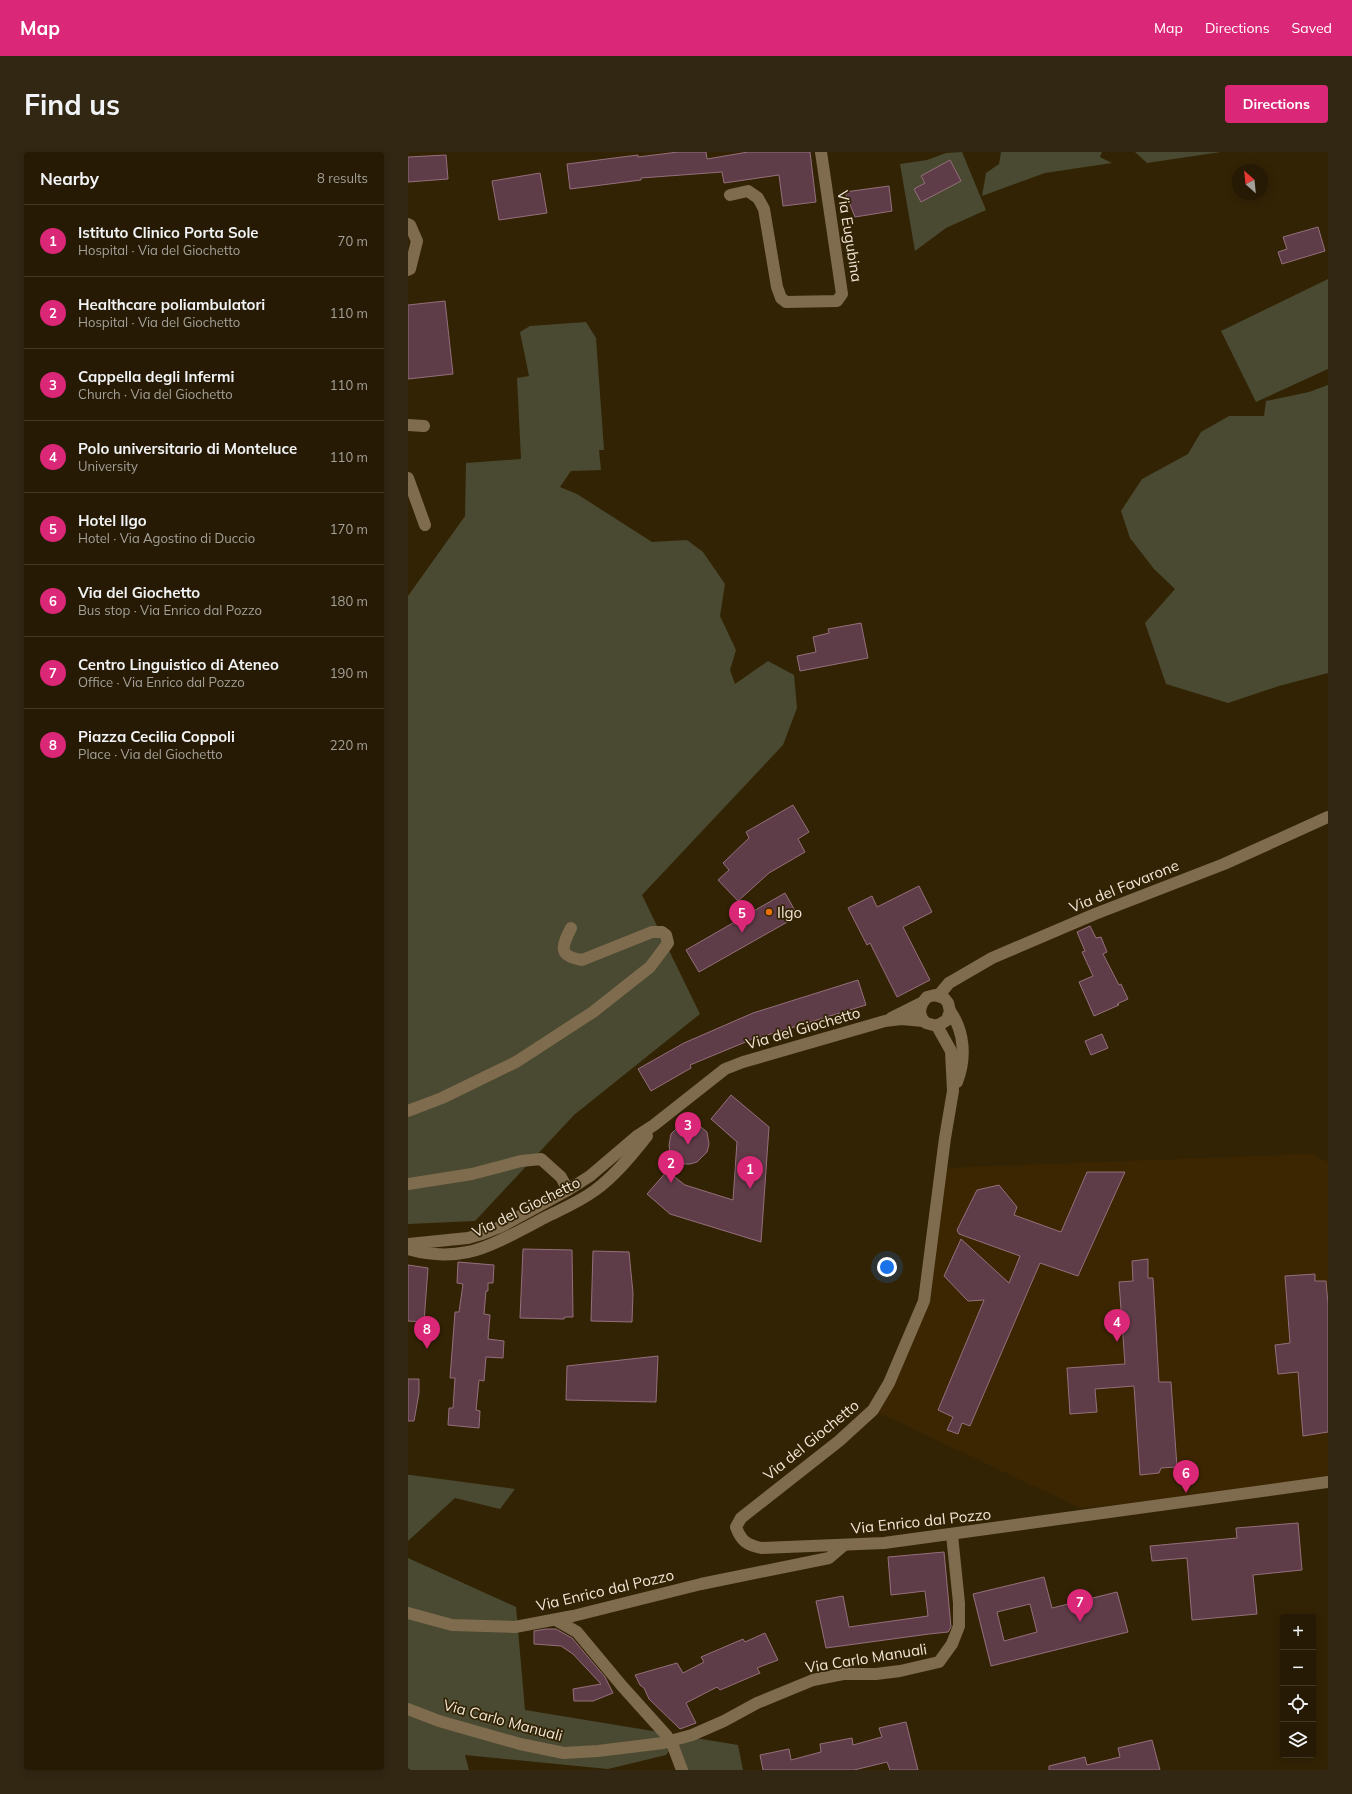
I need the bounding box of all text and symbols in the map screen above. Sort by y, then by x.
text: Map [20,16,60,40]
text: Map [1154,19,1183,37]
text: Directions [1205,19,1270,37]
text: Saved [1292,19,1332,37]
button: Directions [1225,85,1328,123]
text: Find us [24,87,120,122]
north arrow [1232,164,1268,200]
text: Nearby [40,168,99,189]
text: 8 results [317,170,368,186]
street label: Via Eugubina [833,189,867,283]
text: Istituto Clinico Porta Sole [78,223,259,242]
text: 1 [49,233,57,249]
text: 70 m [338,233,368,249]
text: Hospital · Via del Giochetto [78,242,240,258]
text: Healthcare poliambulatori [78,295,265,314]
text: 2 [49,305,57,321]
text: 110 m [330,305,368,321]
text: Hospital · Via del Giochetto [78,314,240,330]
text: Cappella degli Infermi [78,367,234,386]
text: 3 [49,377,57,393]
text: 110 m [330,377,368,393]
text: Church · Via del Giochetto [78,386,233,402]
text: Polo universitario di Monteluce [78,439,297,458]
text: 4 [49,449,57,465]
text: 110 m [330,449,368,465]
text: University [78,458,138,474]
text: Hotel Ilgo [78,511,147,530]
text: 5 [49,521,57,537]
text: 170 m [330,521,368,537]
text: Hotel · Via Agostino di Duccio [78,530,255,546]
text: Via del Giochetto [78,583,200,602]
text: 6 [49,593,57,609]
text: 180 m [330,593,368,609]
text: Bus stop · Via Enrico dal Pozzo [78,602,262,618]
text: Centro Linguistico di Ateneo [78,655,279,674]
text: 7 [49,665,57,681]
text: 190 m [330,665,368,681]
text: Office · Via Enrico dal Pozzo [78,674,245,690]
text: Piazza Cecilia Coppoli [78,727,235,746]
text: 8 [49,737,57,753]
text: 220 m [330,737,368,753]
text: Place · Via del Giochetto [78,746,223,762]
street label: Via del Favarone [1067,855,1181,917]
pin: 5 [729,900,755,933]
place label: Ilgo [777,903,802,922]
marker: Ilgo [764,907,774,917]
street label: Via del Giochetto [744,1003,862,1053]
pin: 3 [675,1112,701,1145]
pin: 2 [658,1150,684,1183]
pin: 1 [737,1156,763,1189]
street label: Via del Giochetto [469,1173,583,1241]
your location [877,1257,897,1277]
pin: 4 [1104,1309,1130,1342]
pin: 8 [414,1316,440,1349]
street label: Via del Giochetto [759,1396,863,1484]
pin: 6 [1173,1460,1199,1493]
street label: Via Enrico dal Pozzo [850,1504,992,1538]
street label: Via Enrico dal Pozzo [534,1565,676,1615]
pin: 7 [1067,1589,1093,1622]
map controls [1280,1614,1316,1758]
button: + [1280,1614,1316,1650]
street label: Via Carlo Manuali [804,1639,928,1677]
button: − [1280,1650,1316,1686]
button: locate [1280,1686,1316,1722]
street label: Via Carlo Manuali [441,1695,565,1745]
button: layers [1280,1722,1316,1758]

